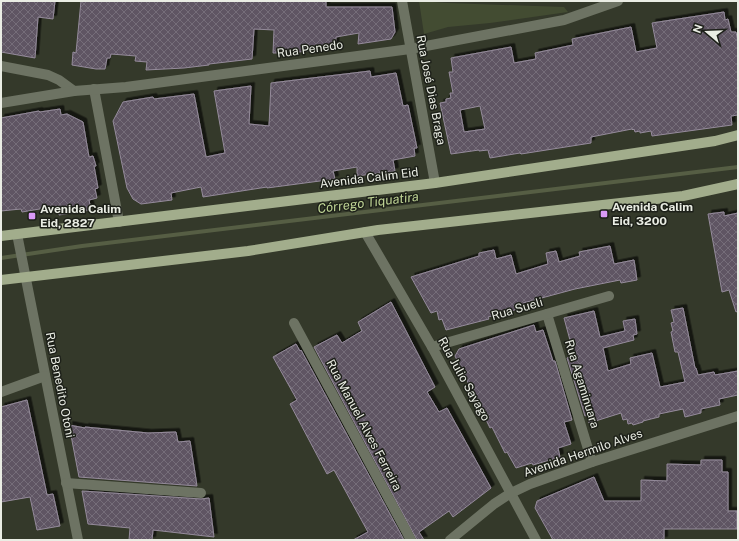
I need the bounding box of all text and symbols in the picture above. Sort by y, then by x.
north arrow [687,12,727,52]
text: N [690,23,705,35]
street label: Rua José Dias Braga [413,34,449,146]
street label: Rua Penedo [276,37,344,61]
street label: Avenida Calim Eid [319,165,419,191]
water label: Córrego Tiquatira [317,189,420,216]
place label: Avenida Calim Eid, 3200 [612,200,693,228]
place label: Avenida Calim Eid, 2827 [40,202,121,230]
marker: Avenida Calim Eid, 3200 [599,209,609,219]
marker: Avenida Calim Eid, 2827 [27,211,37,221]
street label: Rua Sueli [490,295,544,323]
street label: Rua Benedito Otoni [43,331,77,439]
street label: Rua Julio Sayago [435,335,493,424]
street label: Rua Agaminuara [562,338,602,430]
street label: Rua Manuel Alves Ferreira [323,357,405,493]
street label: Avenida Hermilo Alves [522,426,644,480]

